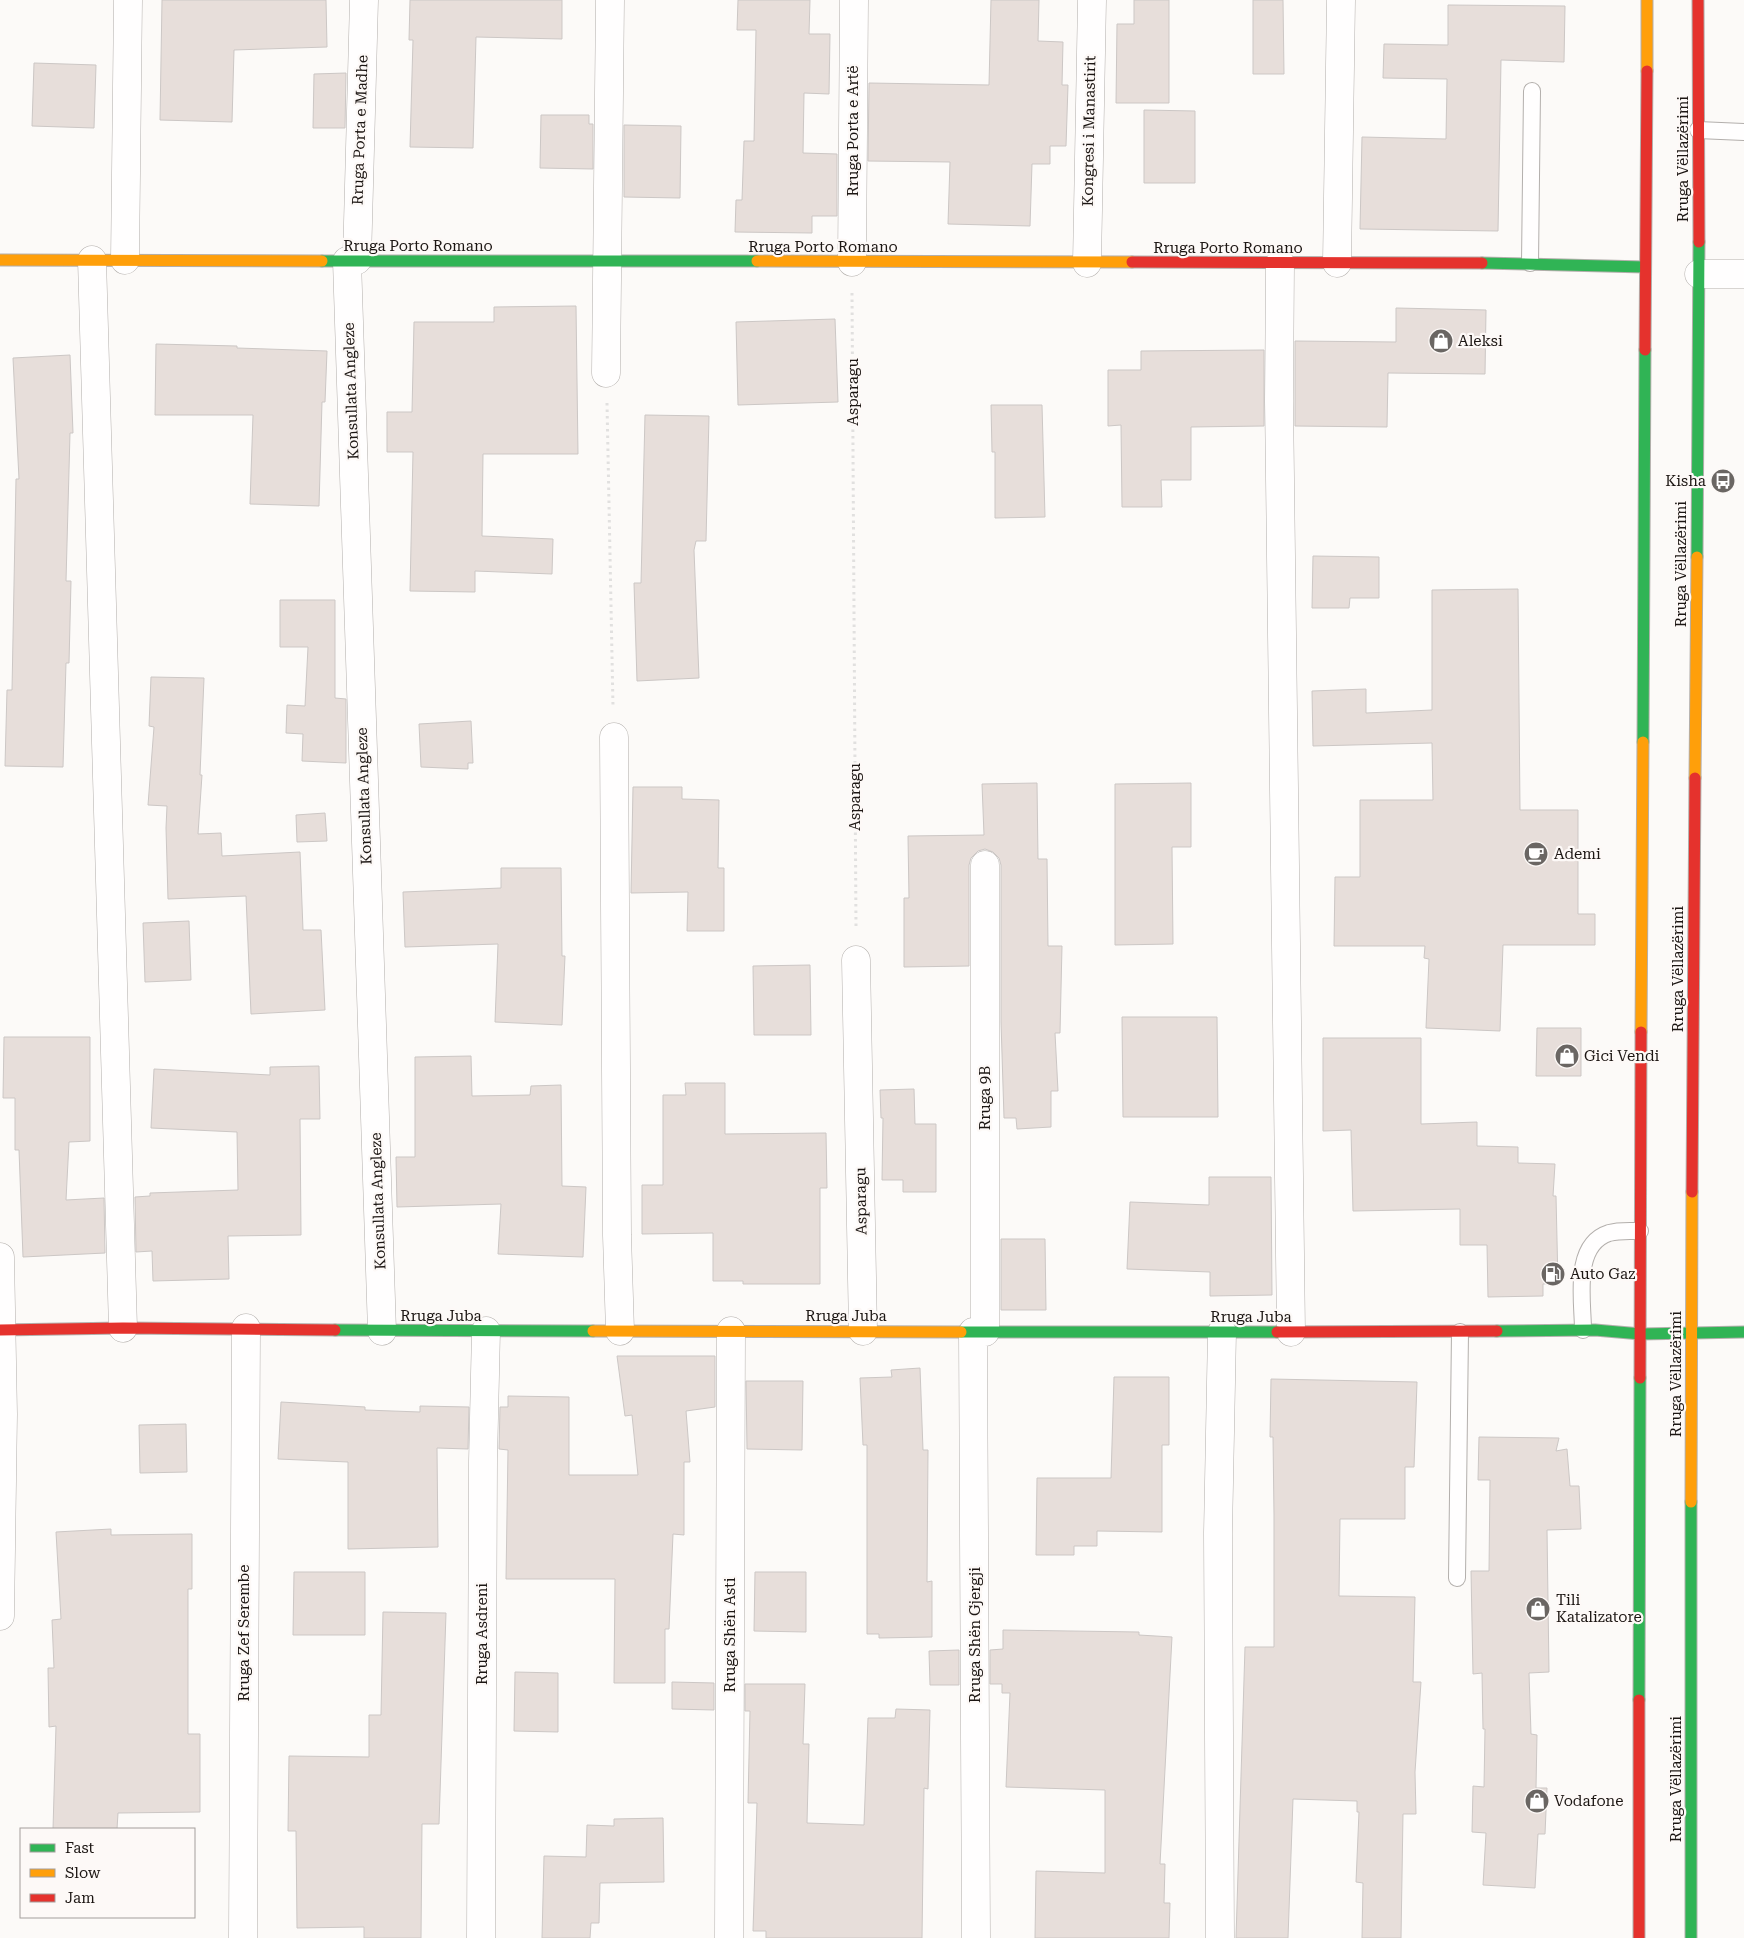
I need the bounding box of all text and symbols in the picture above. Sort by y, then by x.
street label: Rruga Porta e Madhe [348,55,372,205]
street label: Kongresi i Manastirit [1079,55,1099,206]
street label: Rruga Porta e Artë [844,65,862,197]
street label: Rruga Vëllazërimi [1674,96,1692,222]
street label: Rruga Porto Romano [343,237,493,255]
street label: Rruga Porto Romano [748,238,898,256]
street label: Rruga Porto Romano [1153,239,1303,257]
street label: Konsullata Angleze [340,322,362,460]
shop icon: Aleksi [1428,328,1454,354]
place label: Aleksi [1458,332,1503,350]
street label: Asparagu [844,358,862,426]
bus stop icon: Kisha [1710,468,1736,494]
place label: Kisha [1665,472,1706,490]
street label: Rruga Vëllazërimi [1672,501,1690,627]
street label: Konsullata Angleze [353,727,375,865]
street label: Asparagu [846,763,864,831]
cafe icon: Ademi [1523,841,1549,867]
place label: Ademi [1554,845,1601,863]
street label: Rruga Vëllazërimi [1669,906,1687,1032]
shop icon: Gici Vendi [1554,1043,1580,1069]
place label: Gici Vendi [1584,1047,1660,1065]
street label: Rruga 9B [976,1066,994,1130]
street label: Konsullata Angleze [367,1132,389,1270]
street label: Asparagu [851,1166,871,1235]
fuel station icon: Auto Gaz [1540,1261,1566,1287]
place label: Auto Gaz [1570,1265,1635,1283]
street label: Rruga Juba [400,1307,482,1325]
street label: Rruga Juba [805,1307,887,1325]
street label: Rruga Juba [1210,1308,1292,1326]
street label: Rruga Vëllazërimi [1667,1311,1685,1437]
street label: Rruga Zef Serembe [235,1565,253,1701]
street label: Rruga Shën Gjergji [966,1567,984,1703]
street label: Rruga Shën Asti [721,1577,739,1693]
street label: Rruga Asdreni [473,1583,491,1685]
place label: Tili Katalizatore [1556,1591,1642,1626]
shop icon: Tili Katalizatore [1525,1596,1551,1622]
street label: Rruga Vëllazërimi [1667,1716,1685,1842]
shop icon: Vodafone [1524,1788,1550,1814]
place label: Vodafone [1554,1792,1624,1810]
legend [20,1828,195,1918]
text: Fast [65,1839,95,1857]
text: Slow [65,1864,101,1882]
text: Jam [65,1889,95,1907]

